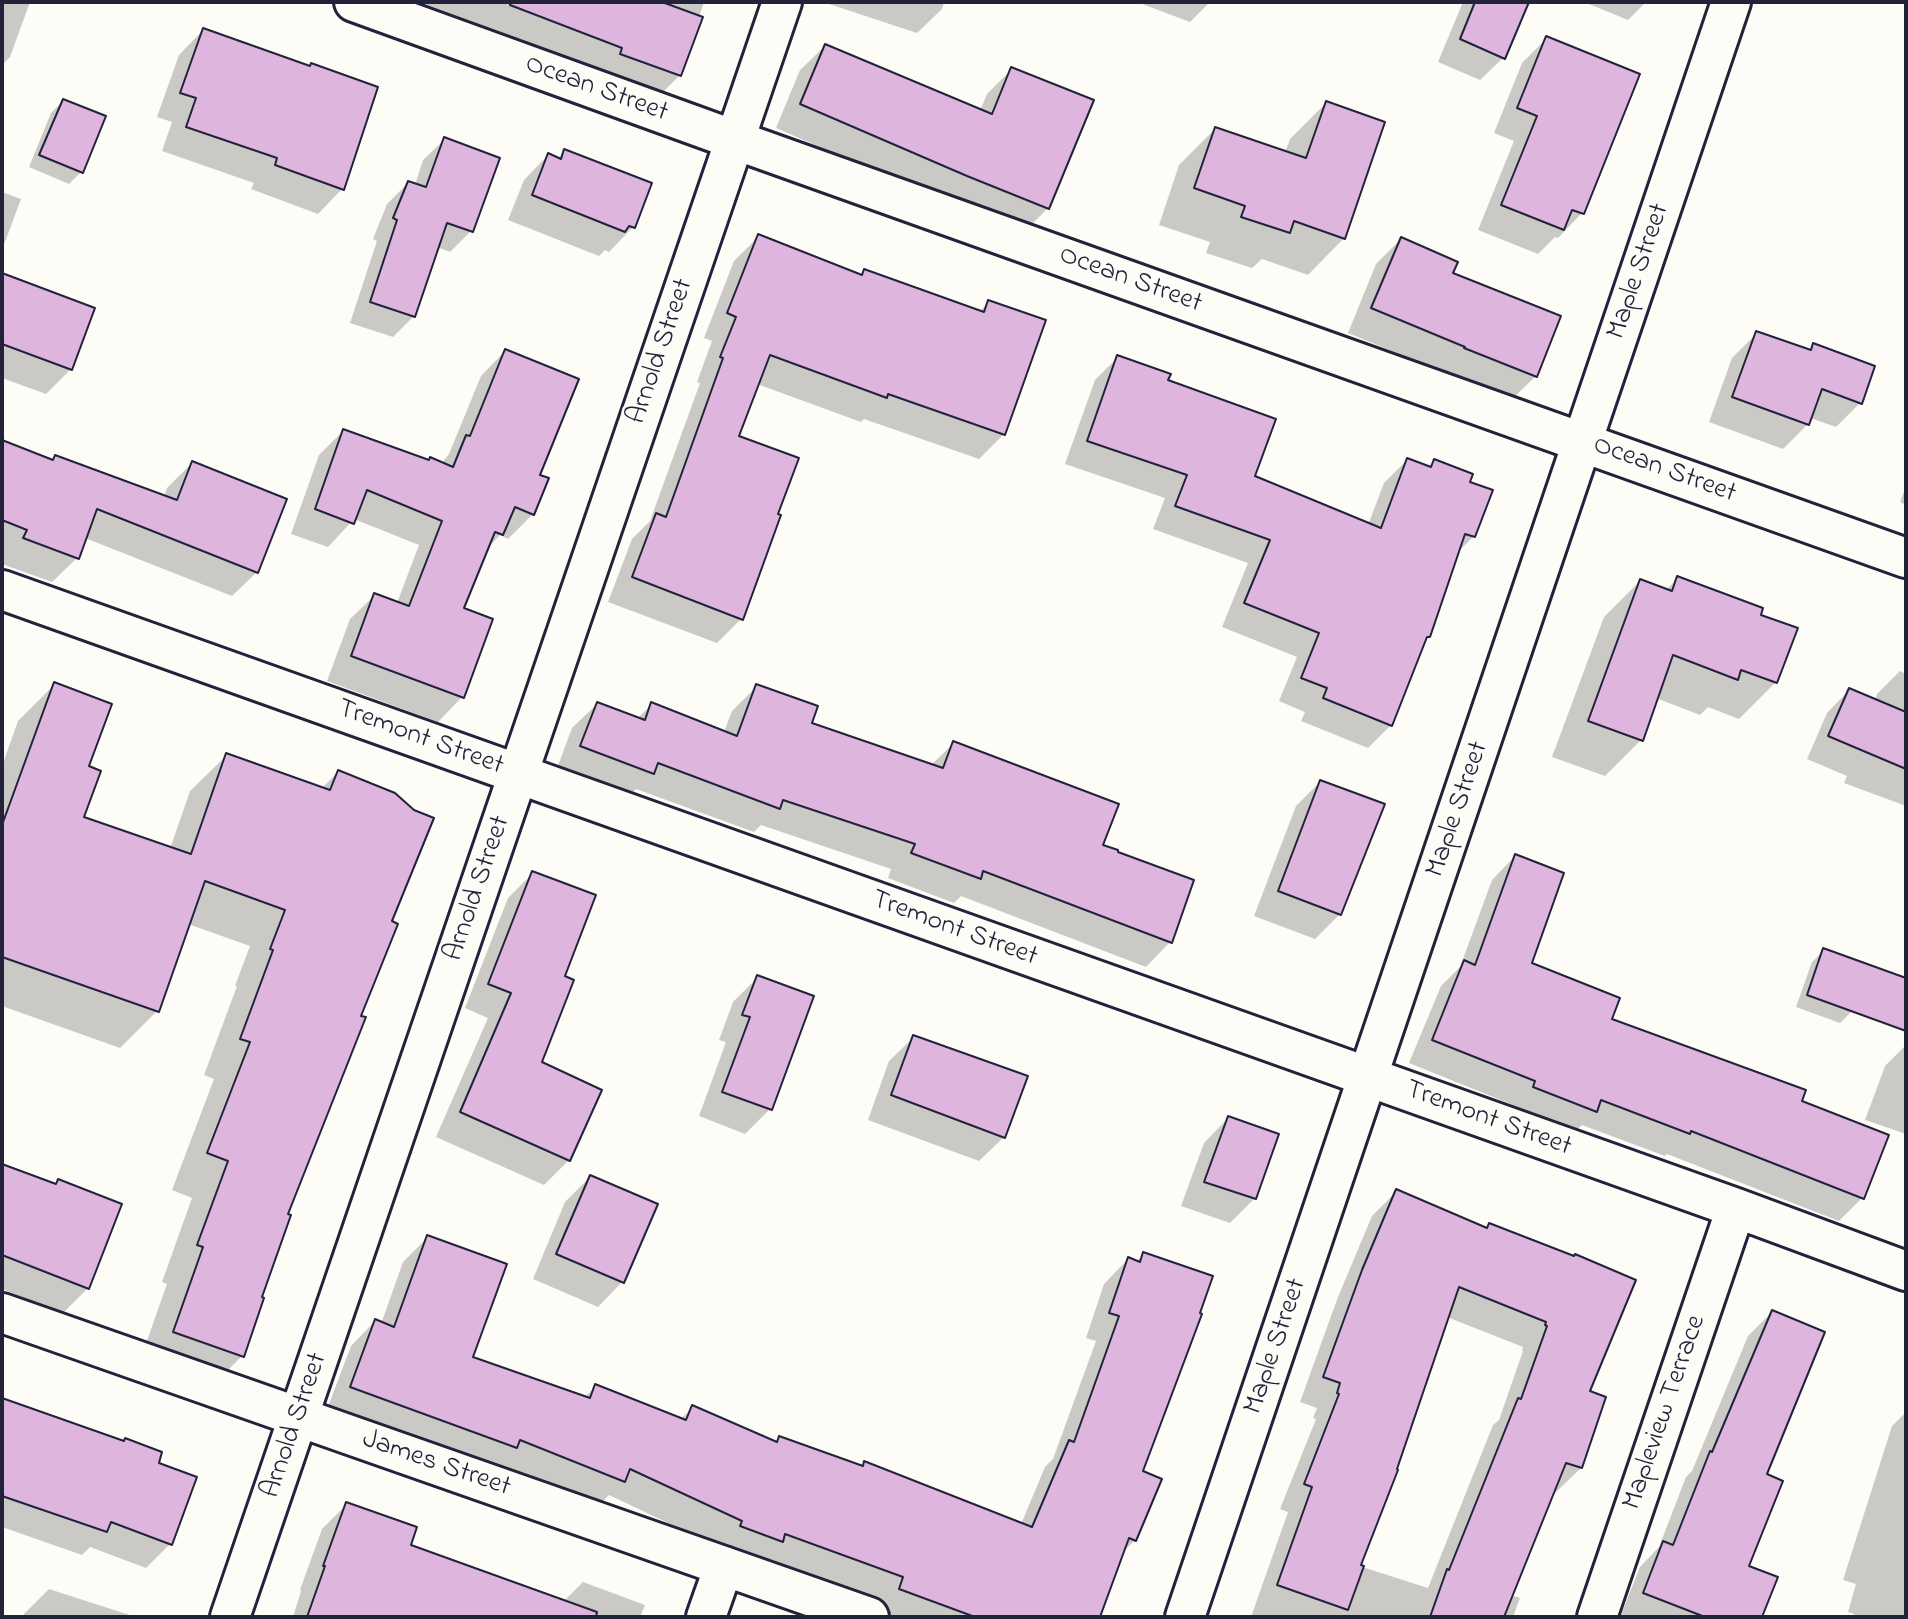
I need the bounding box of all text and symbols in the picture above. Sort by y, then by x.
street label: Ocean Street [520,49,672,131]
street label: Maple Street [1601,200,1679,344]
street label: Ocean Street [1054,240,1206,322]
street label: Arnold Street [621,275,703,429]
street label: Ocean Street [1588,430,1740,512]
street label: Tremont Street [332,693,508,785]
street label: Maple Street [1420,738,1498,882]
street label: Arnold Street [438,812,520,966]
street label: Tremont Street [866,884,1042,976]
street label: Tremont Street [1400,1074,1576,1166]
street label: Maple Street [1238,1275,1316,1419]
street label: Mapleview Terrace [1617,1311,1715,1515]
street label: Arnold Street [255,1349,337,1503]
street label: James Street [357,1424,515,1506]

